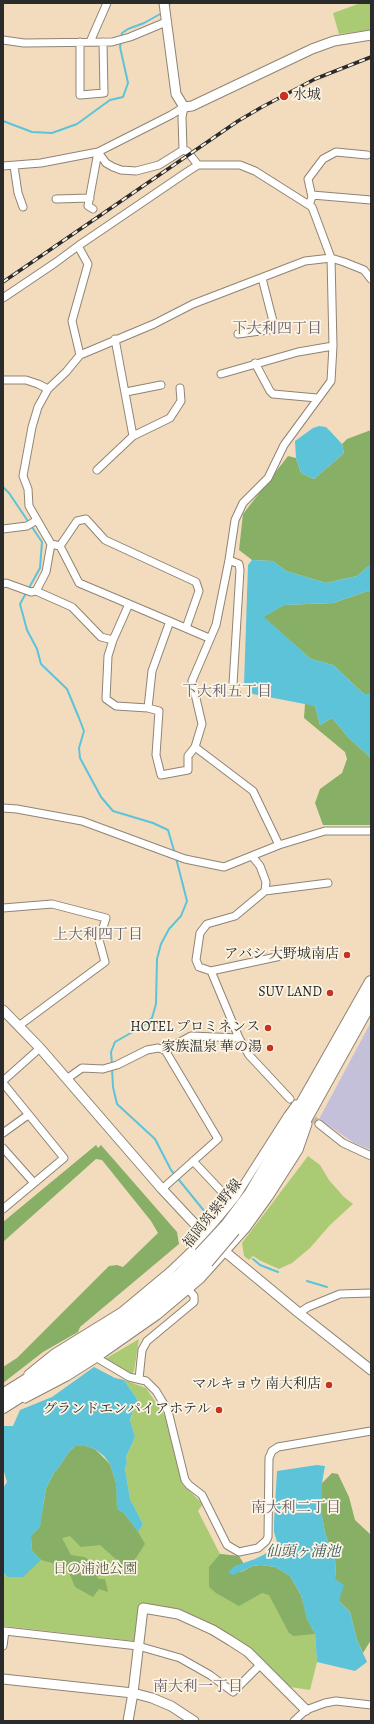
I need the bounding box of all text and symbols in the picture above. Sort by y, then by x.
place label: 水城 [293,88,321,104]
marker: 水城 [278,90,290,102]
district label: 下大利四丁目 [232,320,322,338]
district label: 下大利五丁目 [182,683,272,701]
district label: 上大利四丁目 [53,926,143,944]
place label: アバシ 大野城南店 [224,947,339,963]
marker: アバシ 大野城南店 [342,950,352,960]
place label: SUV LAND [258,985,322,1001]
marker: SUV LAND [325,988,335,998]
place label: HOTEL プロミネンス [130,1020,260,1036]
marker: HOTEL プロミネンス [263,1023,273,1033]
place label: 家族温泉 華の湯 [161,1040,262,1056]
marker: 家族温泉 華の湯 [265,1043,275,1053]
street label: 福岡筑紫野線 [180,1176,246,1252]
place label: マルキョウ 南大利店 [192,1377,321,1393]
marker: マルキョウ 南大利店 [324,1380,334,1390]
place label: グランドエンパイアホテル [43,1402,211,1418]
marker: グランドエンパイアホテル [214,1405,224,1415]
district label: 南大利二丁目 [251,1499,341,1517]
water label: 仙頭ヶ浦池 [266,1543,340,1561]
park label: 日の浦池公園 [53,1562,137,1578]
district label: 南大利一丁目 [153,1678,243,1696]

